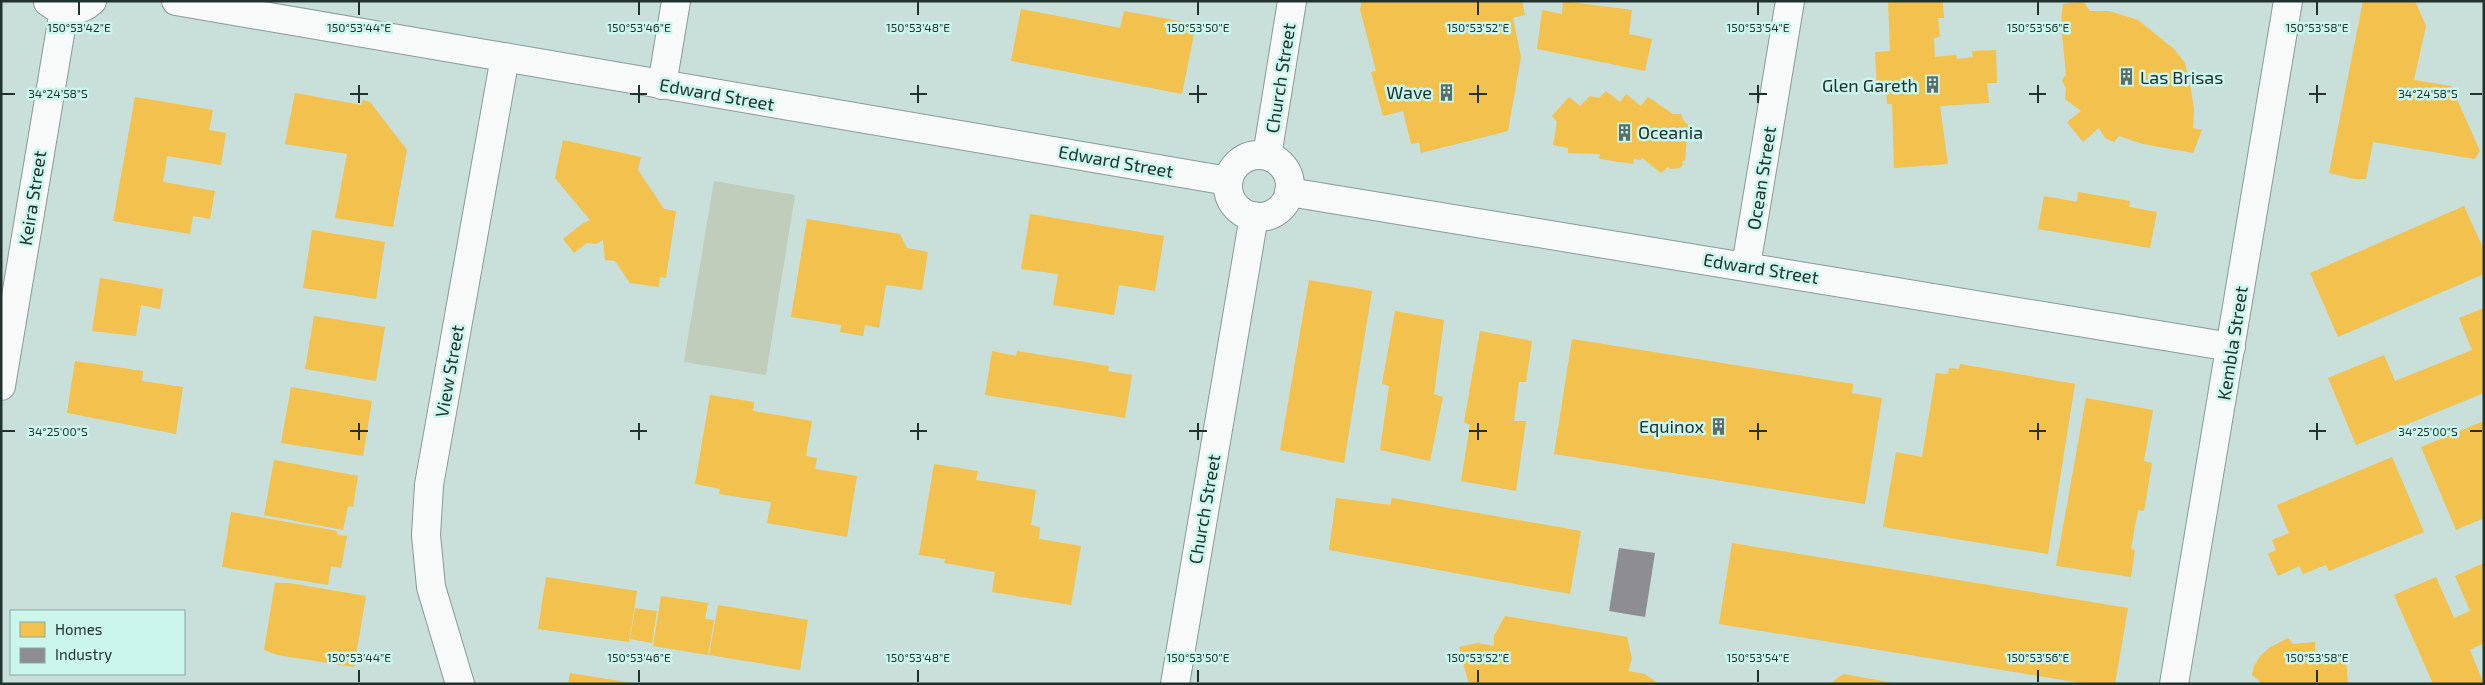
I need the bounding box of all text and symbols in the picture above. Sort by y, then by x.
text: 150°53'42"E [47,20,111,34]
text: 150°53'44"E [327,20,391,34]
text: 150°53'46"E [607,20,671,34]
text: 150°53'48"E [886,20,950,34]
text: 150°53'50"E [1166,20,1230,34]
text: 150°53'52"E [1447,20,1510,34]
text: 150°53'54"E [1726,20,1790,34]
text: 150°53'56"E [2007,20,2070,34]
text: 150°53'58"E [2285,20,2349,34]
street label: Church Street [1260,21,1300,135]
place label: Las Brisas [2140,66,2223,88]
building icon: Las Brisas [2116,67,2136,87]
street label: Edward Street [658,73,776,115]
place label: Glen Gareth [1822,74,1918,96]
building icon: Glen Gareth [1922,75,1942,95]
place label: Wave [1386,81,1432,103]
building icon: Wave [1436,82,1456,102]
text: 34°24'58"S [28,86,88,100]
text: 34°24'58"S [2398,86,2458,100]
place label: Oceania [1638,121,1703,143]
building icon: Oceania [1614,122,1634,142]
street label: Ocean Street [1742,124,1780,231]
street label: Edward Street [1057,140,1175,182]
street label: Keira Street [14,149,50,247]
street label: Edward Street [1702,248,1820,288]
street label: Kembla Street [2212,284,2252,402]
street label: View Street [430,323,468,419]
place label: Equinox [1639,415,1704,437]
building icon: Equinox [1708,416,1728,436]
text: 34°25'00"S [28,424,88,438]
text: 34°25'00"S [2398,424,2458,438]
street label: Church Street [1184,452,1225,566]
legend [10,610,185,675]
text: Homes [55,620,102,638]
text: Industry [55,645,112,663]
text: 150°53'44"E [327,650,391,664]
text: 150°53'46"E [607,650,671,664]
text: 150°53'48"E [886,650,950,664]
text: 150°53'50"E [1166,650,1230,664]
text: 150°53'52"E [1447,650,1510,664]
text: 150°53'54"E [1726,650,1790,664]
text: 150°53'56"E [2007,650,2070,664]
text: 150°53'58"E [2285,650,2349,664]

